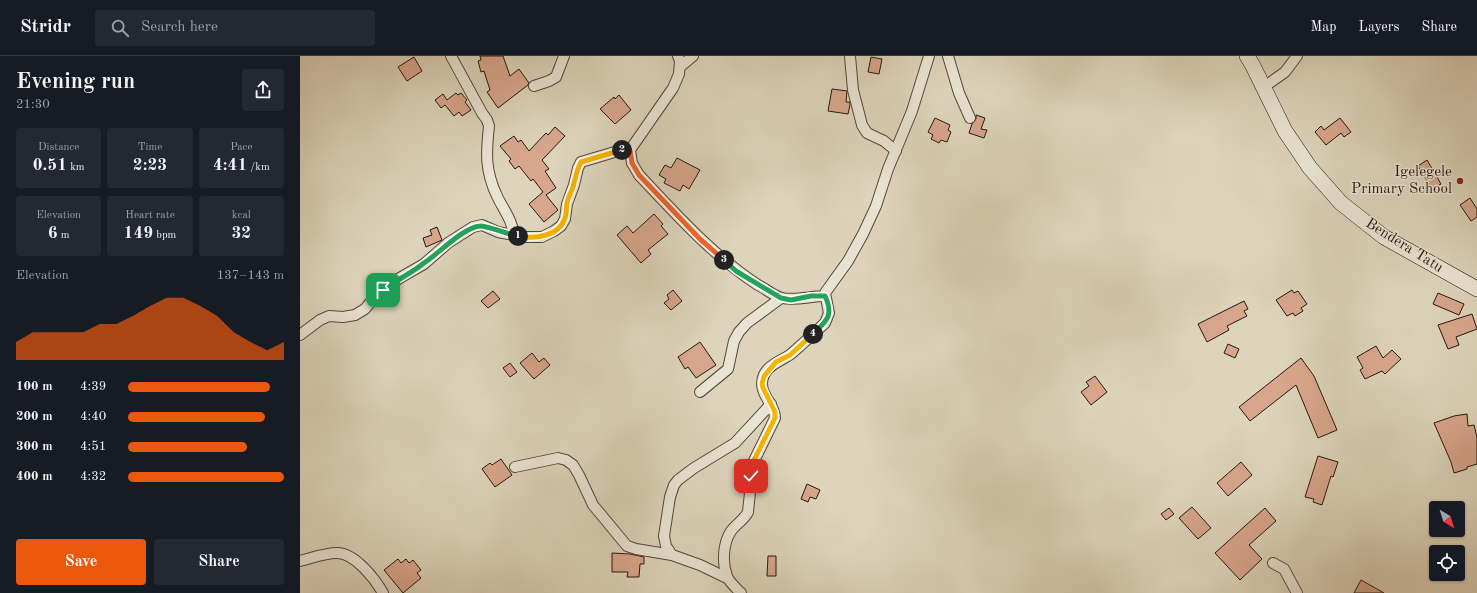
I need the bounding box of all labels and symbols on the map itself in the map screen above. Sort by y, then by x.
pin: 2 [612,140,632,160]
place label: Igelegele Primary School [1351,165,1452,197]
marker: Igelegele Primary School [1455,176,1465,186]
street label: Bendera Tatu [1363,216,1445,276]
pin: 1 [508,226,528,246]
pin: 3 [714,250,734,270]
pin [366,273,400,307]
pin: 4 [803,324,823,344]
pin [734,459,768,493]
north arrow [1429,501,1465,537]

